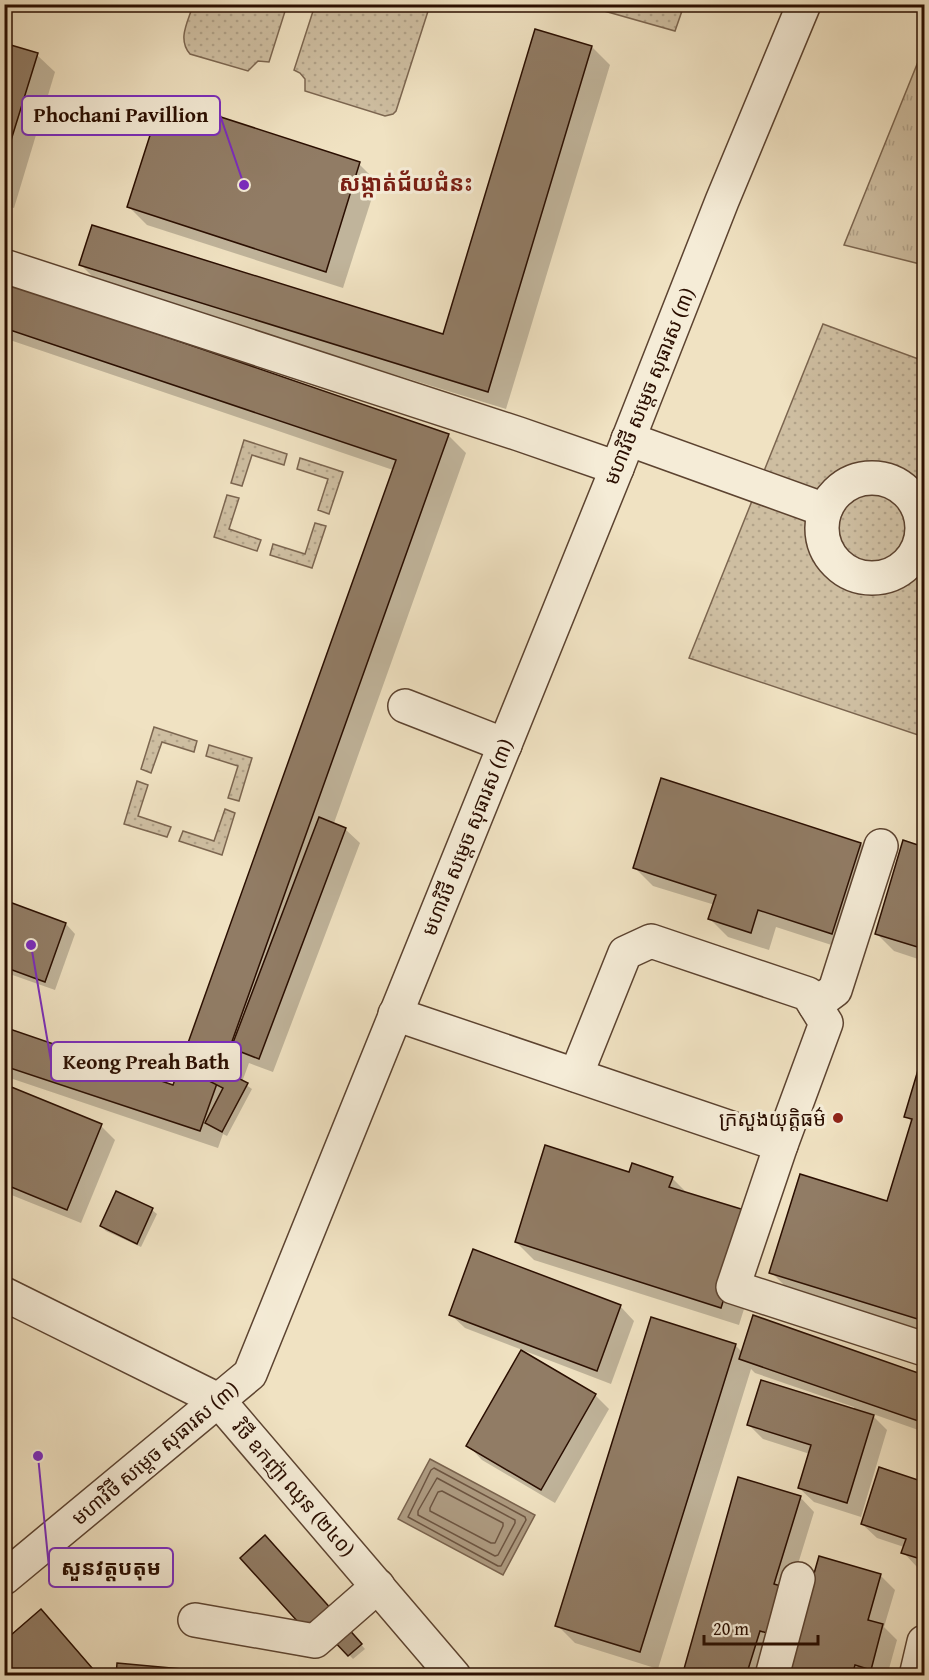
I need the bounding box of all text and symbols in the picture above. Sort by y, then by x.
callout: Phochani Pavillion [22,96,220,135]
text: Phochani Pavillion [34,99,209,130]
district label: សង្កាត់ជ័យជំនះ [339,167,473,199]
street label: មហាវិថី សម្តេច សុធារស (៣) [596,283,702,489]
street label: មហាវិថី សម្តេច សុធារស (៣) [414,734,520,940]
callout: Keong Preah Bath [51,1042,241,1081]
text: Keong Preah Bath [63,1046,230,1077]
place label: ក្រសួងយុត្ដិធម៌ [719,1104,826,1133]
marker: ក្រសួងយុត្ដិធម៌ [831,1111,845,1125]
street label: មហាវិថី សម្តេច សុធារស (៣) [65,1374,245,1532]
street label: វិថី ឧកញ៉ា ឈុន (២៤០) [226,1413,362,1563]
callout: សួនវត្តបតុម [49,1548,173,1587]
text: សួនវត្តបតុម [61,1552,161,1583]
scale bar [704,1608,818,1646]
text: 20 m [713,1615,749,1642]

